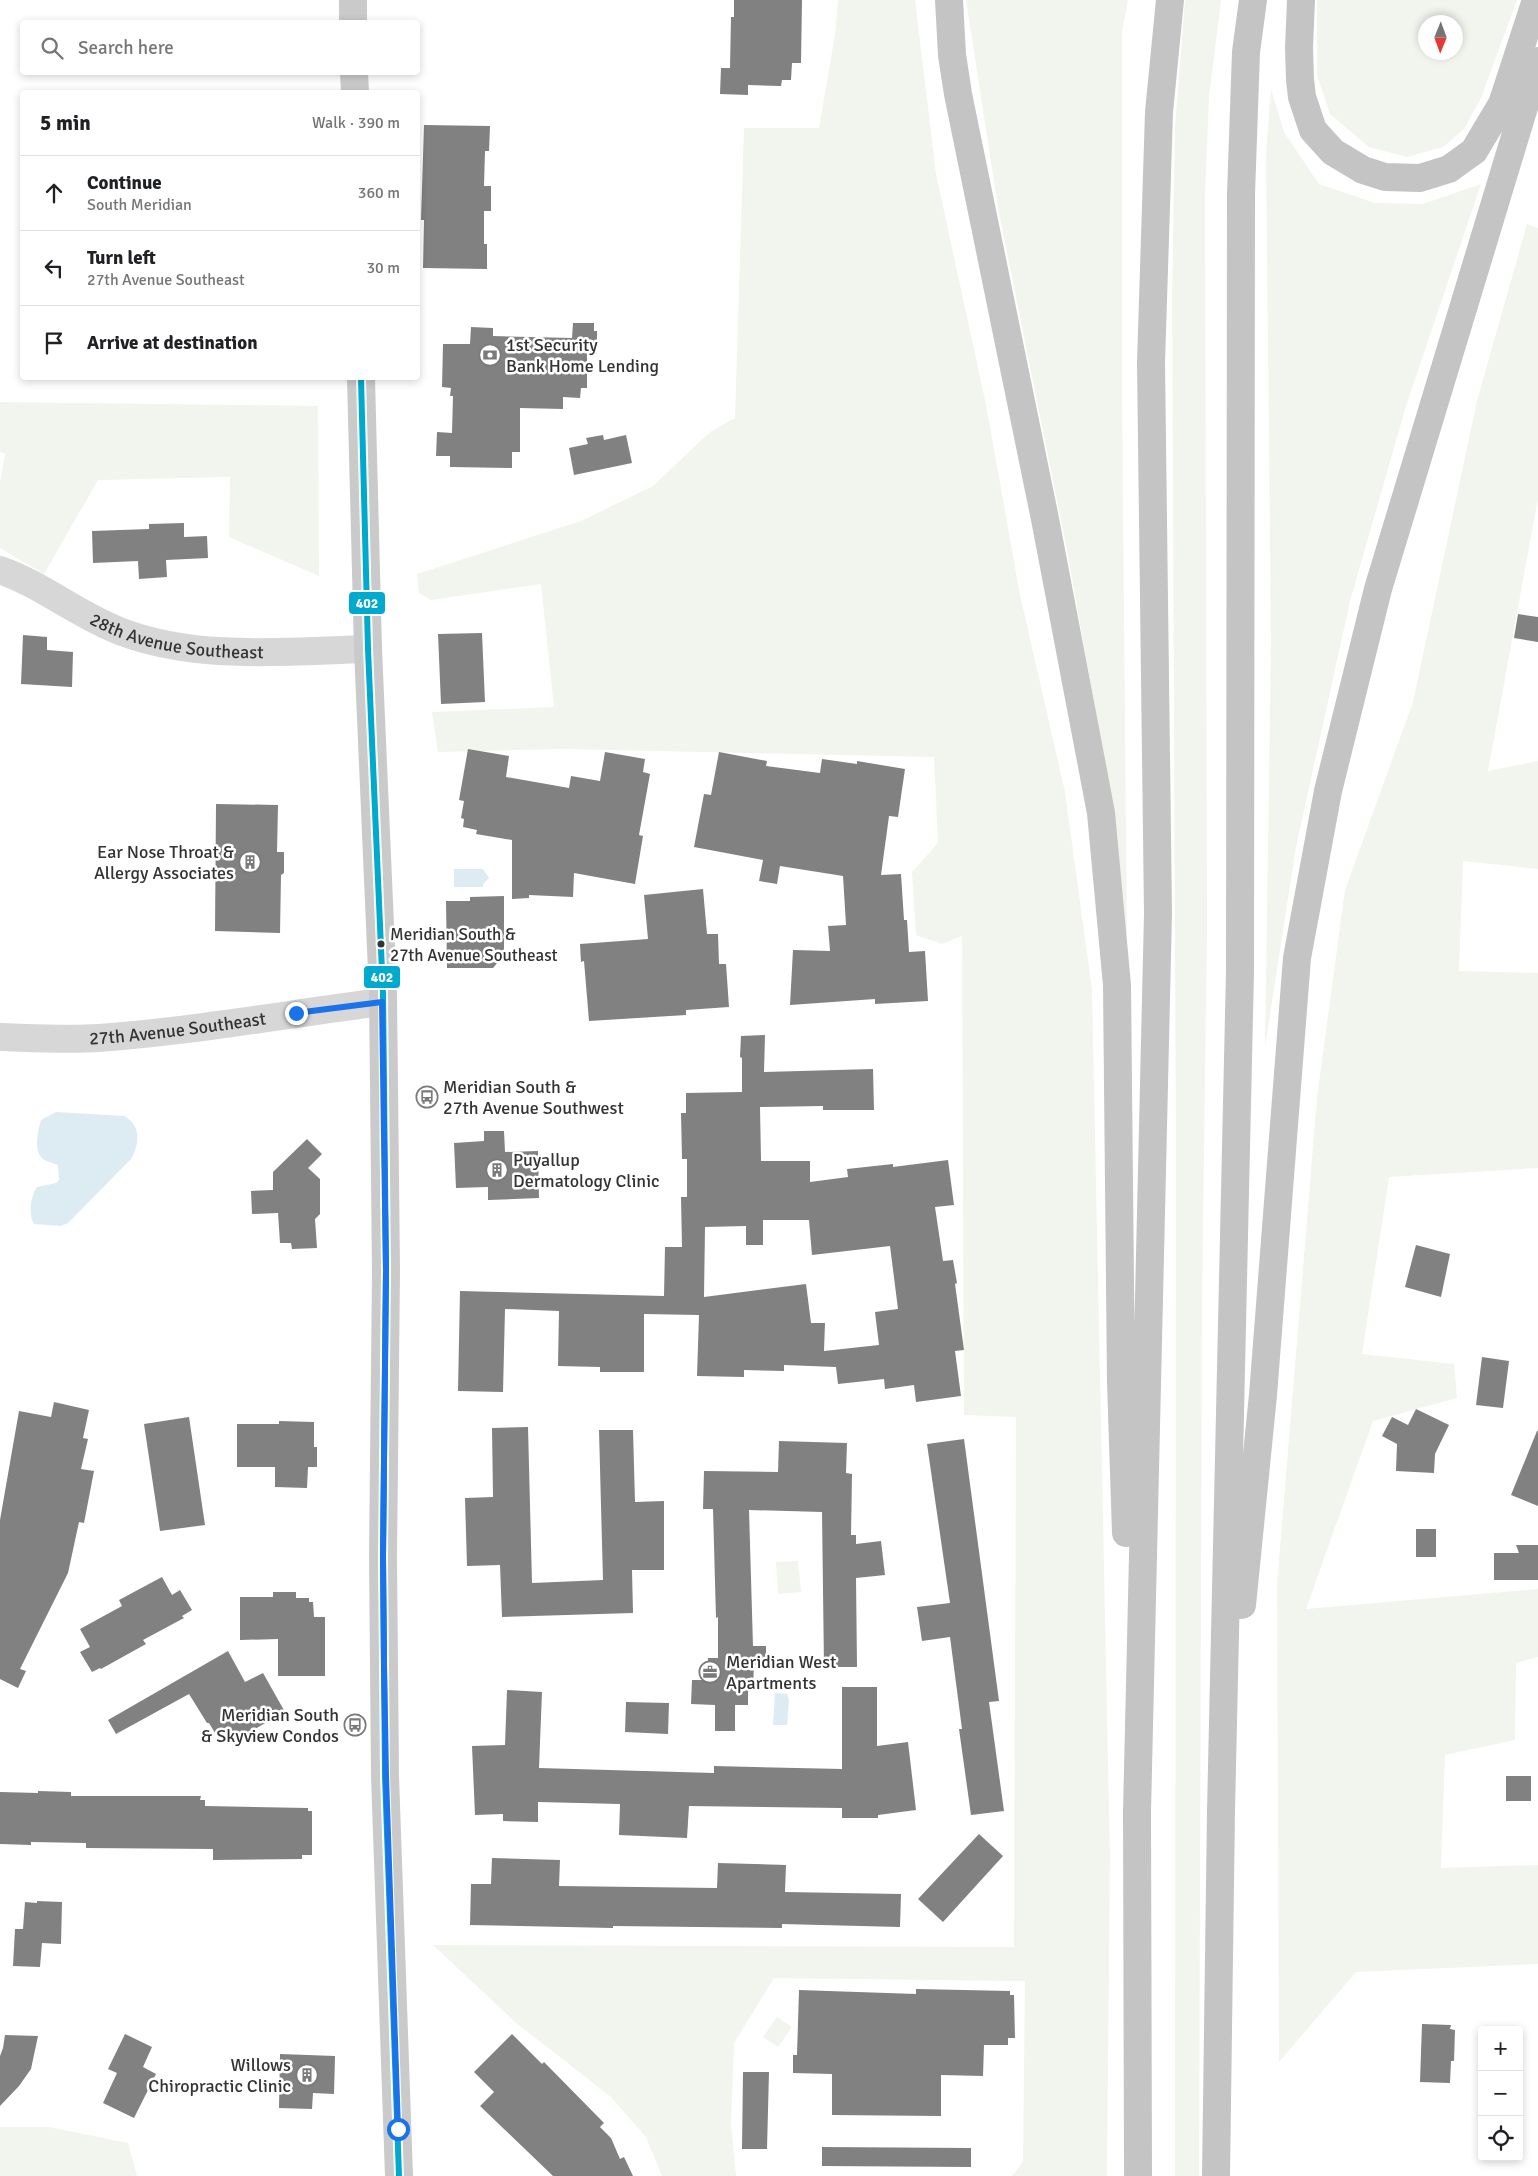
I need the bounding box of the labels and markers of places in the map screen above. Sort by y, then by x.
place label: 1st Security Bank Home Lending [506,334,659,377]
bank icon: 1st Security Bank Home Lending [478,343,502,367]
place label: Ear Nose Throat & Allergy Associates [94,841,234,884]
building icon: Ear Nose Throat & Allergy Associates [238,850,262,874]
place label: Meridian South & 27th Avenue Southeast [390,924,558,966]
marker: Meridian South & 27th Avenue Southeast [376,939,386,949]
place label: Meridian South & 27th Avenue Southwest [443,1076,624,1119]
bus stop icon: Meridian South & 27th Avenue Southwest [415,1085,439,1109]
place label: Puyallup Dermatology Clinic [513,1149,660,1192]
building icon: Puyallup Dermatology Clinic [485,1158,509,1182]
place label: Meridian West Apartments [726,1651,836,1694]
office icon: Meridian West Apartments [698,1660,722,1684]
place label: Meridian South & Skyview Condos [201,1704,339,1747]
bus stop icon: Meridian South & Skyview Condos [343,1713,367,1737]
place label: Willows Chiropractic Clinic [148,2054,291,2097]
building icon: Willows Chiropractic Clinic [295,2063,319,2087]

